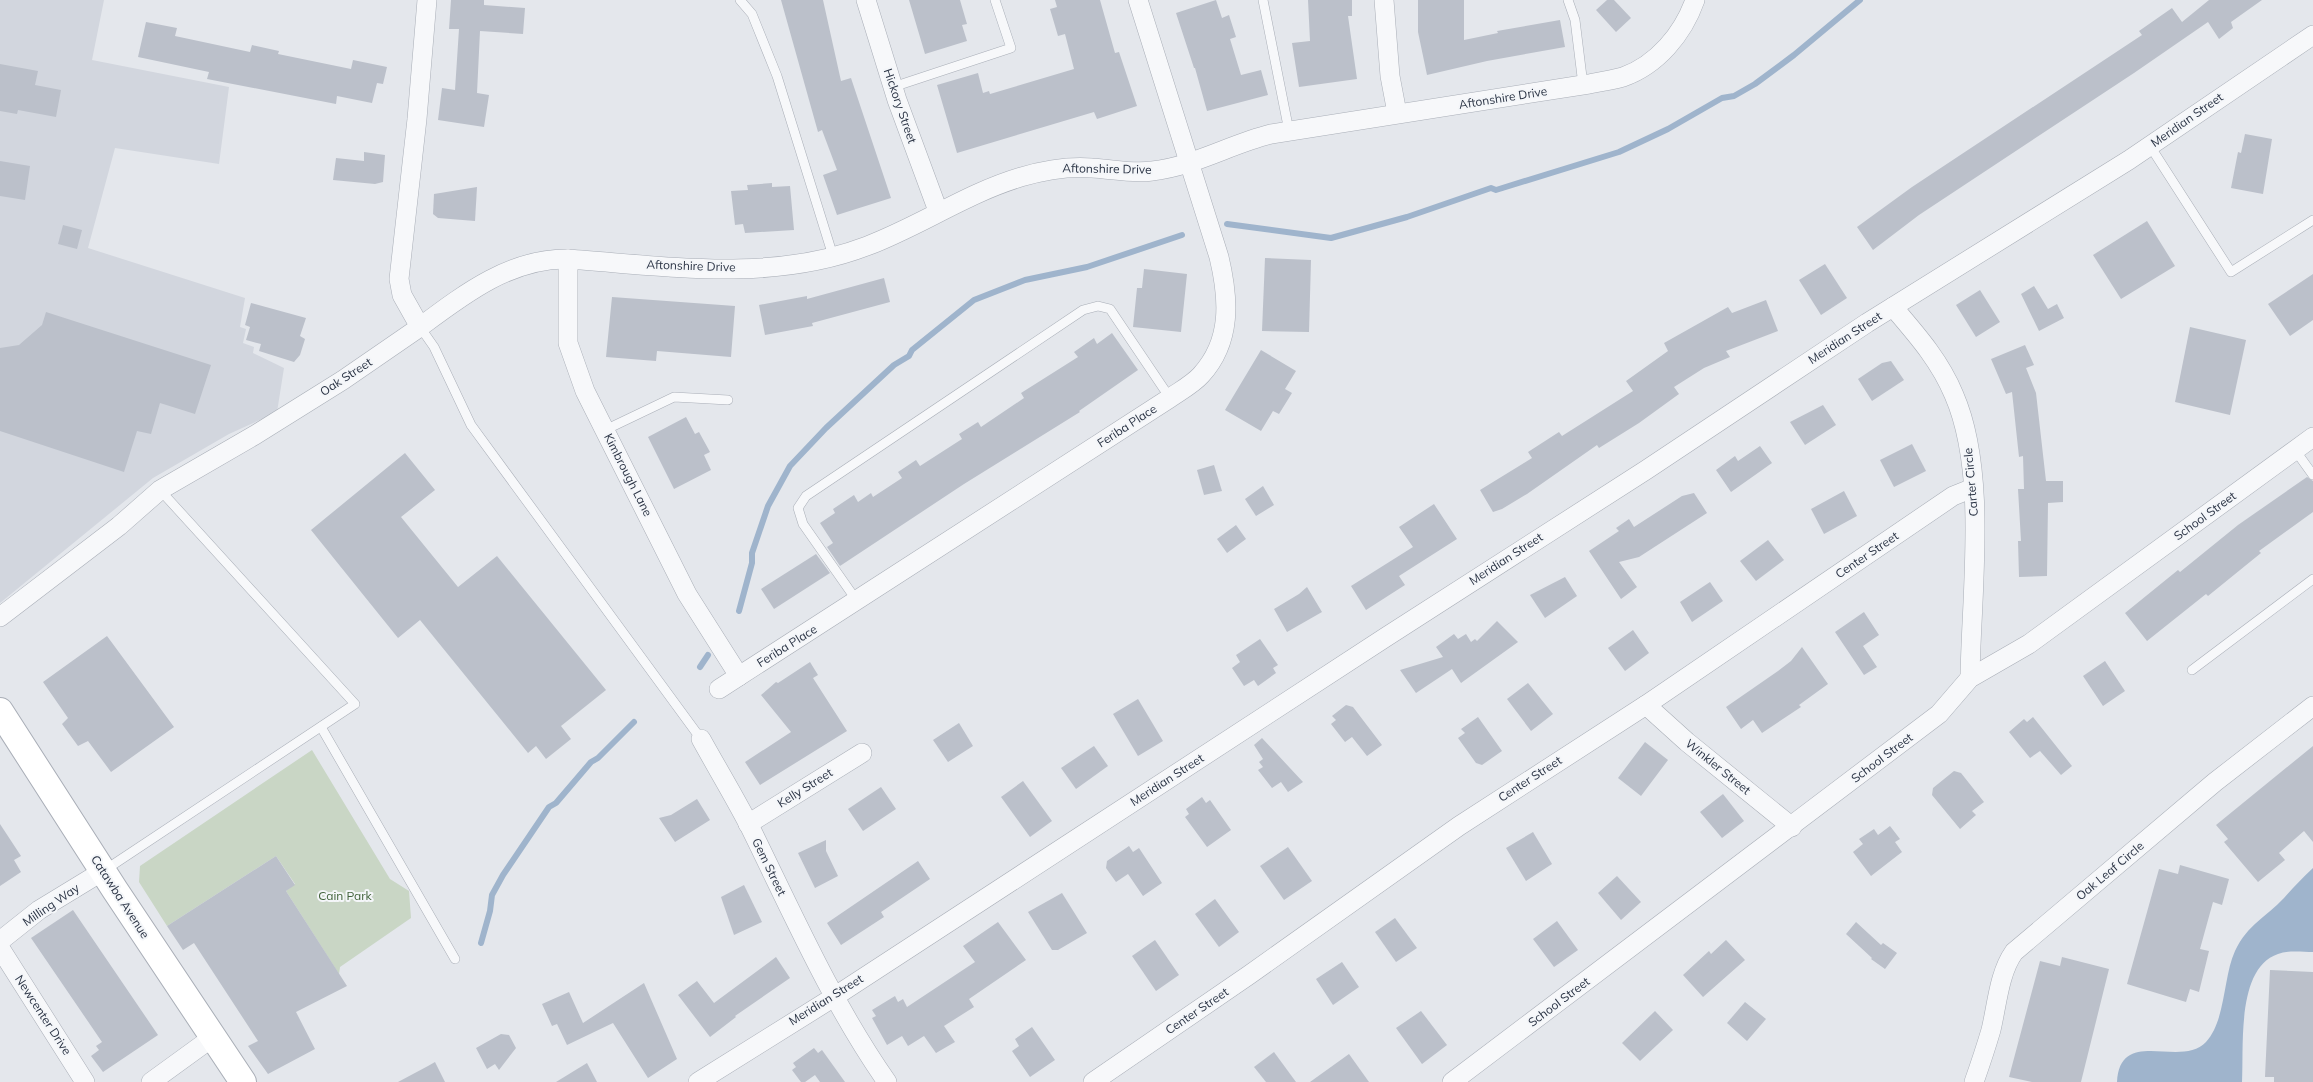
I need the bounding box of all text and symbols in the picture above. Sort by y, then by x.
street label: Hickory Street [881,66,920,145]
street label: Aftonshire Drive [1458,83,1548,112]
street label: Meridian Street [2148,89,2226,150]
street label: Aftonshire Drive [1062,160,1152,177]
street label: Aftonshire Drive [646,256,736,275]
street label: Meridian Street [1805,308,1884,367]
street label: Oak Street [317,354,375,399]
street label: Feriba Place [1094,401,1159,450]
street label: Kimbrough Lane [601,431,656,519]
street label: Carter Circle [1960,447,1981,517]
street label: School Street [2171,488,2239,543]
street label: Center Street [1832,528,1901,581]
street label: Meridian Street [1466,529,1545,588]
street label: Feriba Place [754,621,820,670]
street label: School Street [1848,730,1915,786]
street label: Winkler Street [1683,736,1754,797]
street label: Meridian Street [1127,750,1206,809]
street label: Center Street [1495,752,1564,805]
street label: Kelly Street [774,765,835,810]
street label: Gem Street [749,836,790,898]
street label: Oak Leaf Circle [2073,838,2147,903]
street label: Catawba Avenue [88,852,153,941]
street label: Milling Way [19,880,82,929]
park label: Cain Park [318,888,373,903]
street label: Meridian Street [786,971,866,1028]
street label: Newcenter Drive [12,972,75,1058]
street label: School Street [1525,974,1592,1030]
street label: Center Street [1162,984,1231,1037]

